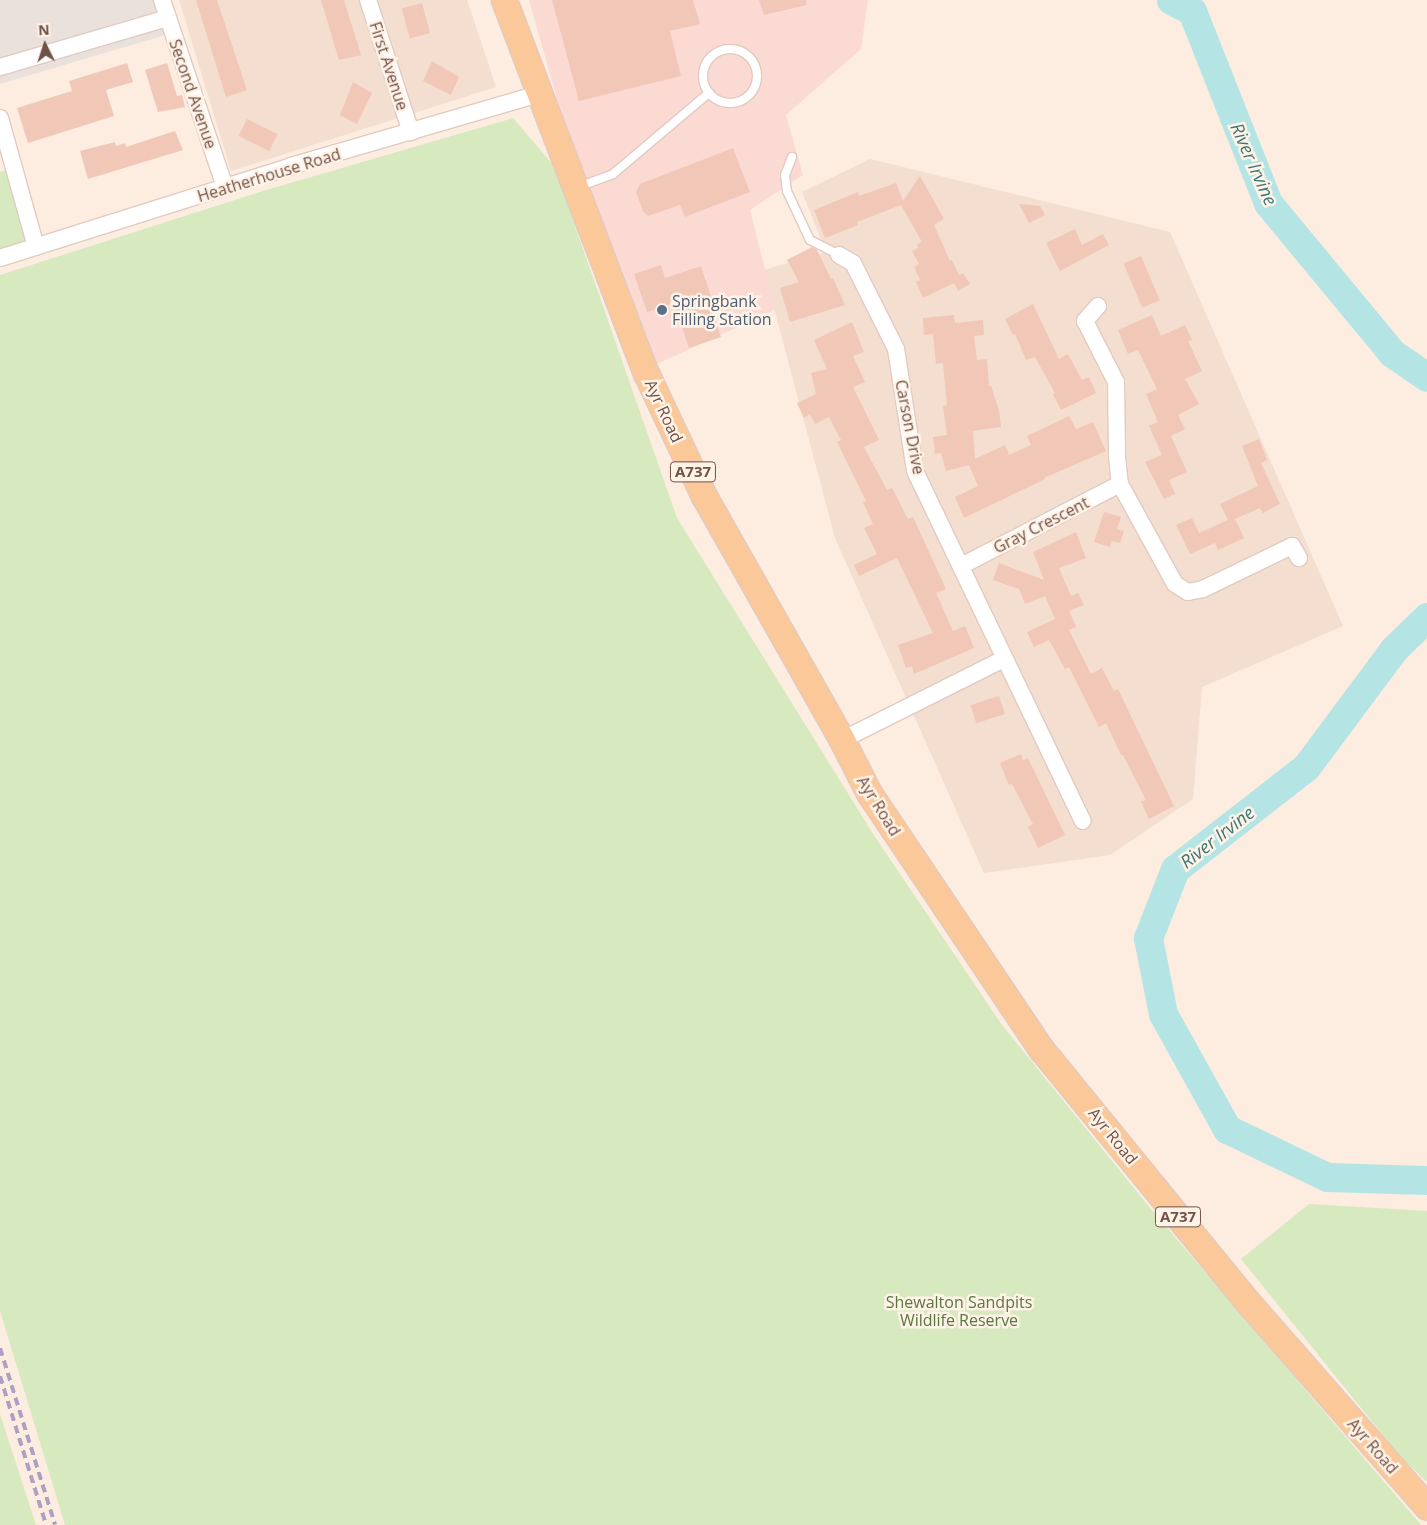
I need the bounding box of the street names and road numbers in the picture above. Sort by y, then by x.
street label: First Avenue [366,19,412,113]
street label: Second Avenue [165,37,221,151]
street label: Heatherhouse Road [195,144,343,206]
street label: Ayr Road [641,377,687,445]
street label: Carson Drive [891,378,929,476]
road number: A737 [669,460,717,484]
street label: Gray Crescent [990,493,1092,557]
street label: Ayr Road [853,772,905,840]
street label: Ayr Road [1084,1104,1142,1168]
road number: A737 [1154,1204,1202,1230]
street label: Ayr Road [1344,1414,1402,1478]

